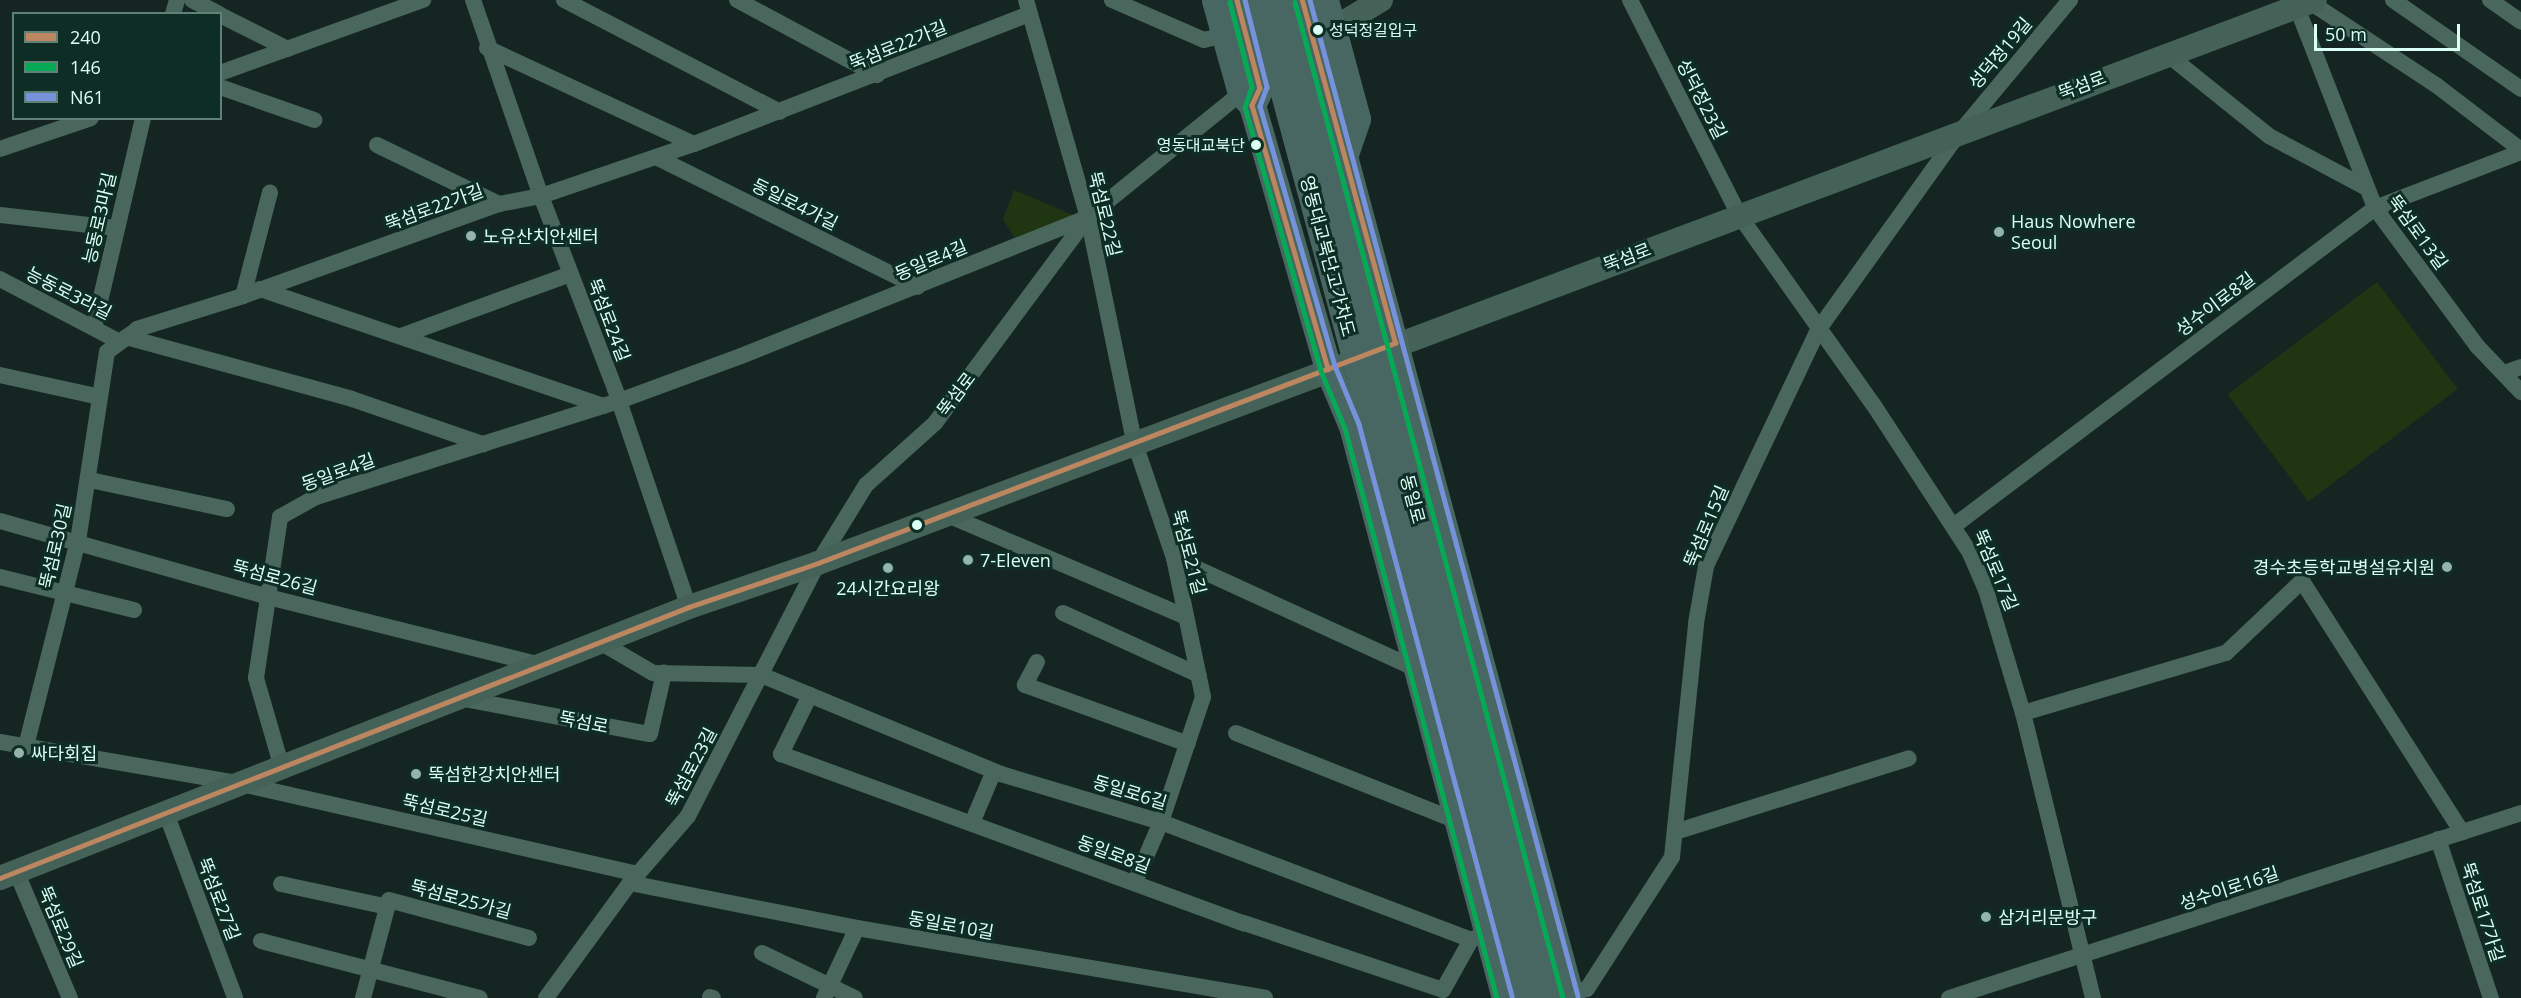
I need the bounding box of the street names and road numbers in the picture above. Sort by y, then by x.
street label: 성덕정19길 [1964,13,2036,93]
street label: 뚝섬로22가길 [846,16,950,74]
street label: 성덕정23길 [1673,55,1731,143]
street label: 뚝섬로 [2055,66,2109,104]
street label: 뚝섬로22길 [1084,169,1126,259]
street label: 능동로3마길 [78,170,120,266]
street label: 영동대교북단고가차도 [1296,173,1360,339]
street label: 동일로4가길 [748,174,842,234]
street label: 뚝섬로22가길 [382,179,486,235]
street label: 뚝섬로13길 [2384,191,2452,273]
street label: 동일로4길 [892,235,970,285]
street label: 뚝섬로 [1600,238,1654,276]
street label: 능동로3라길 [23,262,115,324]
street label: 성수이로8길 [2171,267,2259,341]
street label: 뚝섬로24길 [583,276,635,364]
street label: 뚝섬로 [932,368,980,420]
street label: 동일로4길 [298,449,378,495]
street label: 동일로 [1396,472,1430,526]
street label: 뚝섬로15길 [1679,482,1733,570]
street label: 뚝섬로30길 [35,501,75,591]
street label: 뚝섬로21길 [1167,507,1211,597]
street label: 뚝섬로17길 [1969,526,2023,614]
street label: 뚝섬로26길 [230,555,320,599]
street label: 뚝섬로 [558,707,610,737]
street label: 뚝섬로23길 [661,724,721,810]
street label: 동일로6길 [1090,770,1170,814]
street label: 뚝섬로25길 [400,790,490,830]
street label: 동일로8길 [1074,831,1154,877]
street label: 뚝섬로27길 [193,855,245,943]
street label: 뚝섬로17가길 [2457,860,2509,964]
street label: 성수이로16길 [2177,862,2281,914]
street label: 뚝섬로25가길 [408,875,514,923]
street label: 뚝섬로29길 [34,883,88,971]
street label: 동일로10길 [906,907,996,943]

